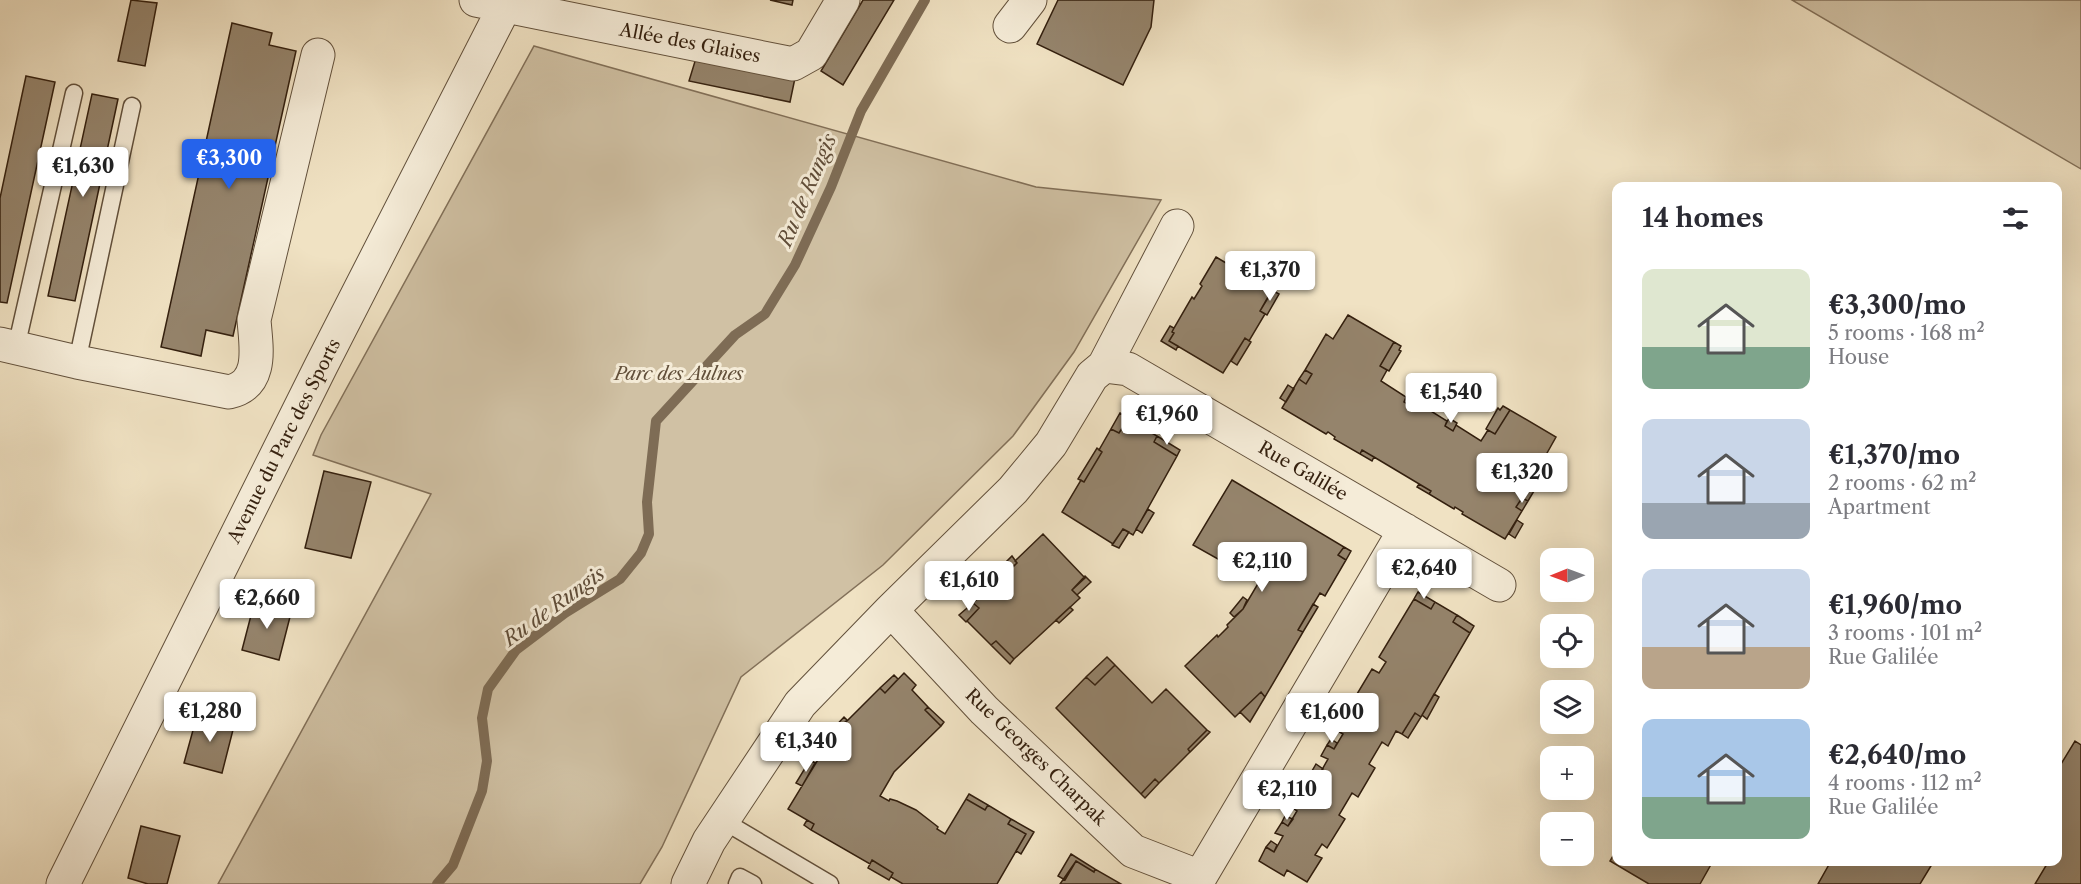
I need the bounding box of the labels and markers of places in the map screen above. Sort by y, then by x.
pin: €3,300 [180,139,278,190]
pin: €1,630 [34,147,132,198]
pin: €1,370 [1221,251,1319,302]
pin: €1,540 [1402,373,1500,424]
pin: €1,960 [1118,395,1216,446]
pin: €1,320 [1473,453,1571,504]
pin: €2,110 [1213,542,1311,593]
pin: €2,640 [1375,549,1473,600]
pin: €1,610 [920,561,1018,612]
pin: €2,660 [218,579,316,630]
pin: €1,280 [161,692,259,743]
pin: €1,600 [1283,693,1381,744]
pin: €1,340 [757,722,855,773]
pin: €2,110 [1238,770,1336,821]

